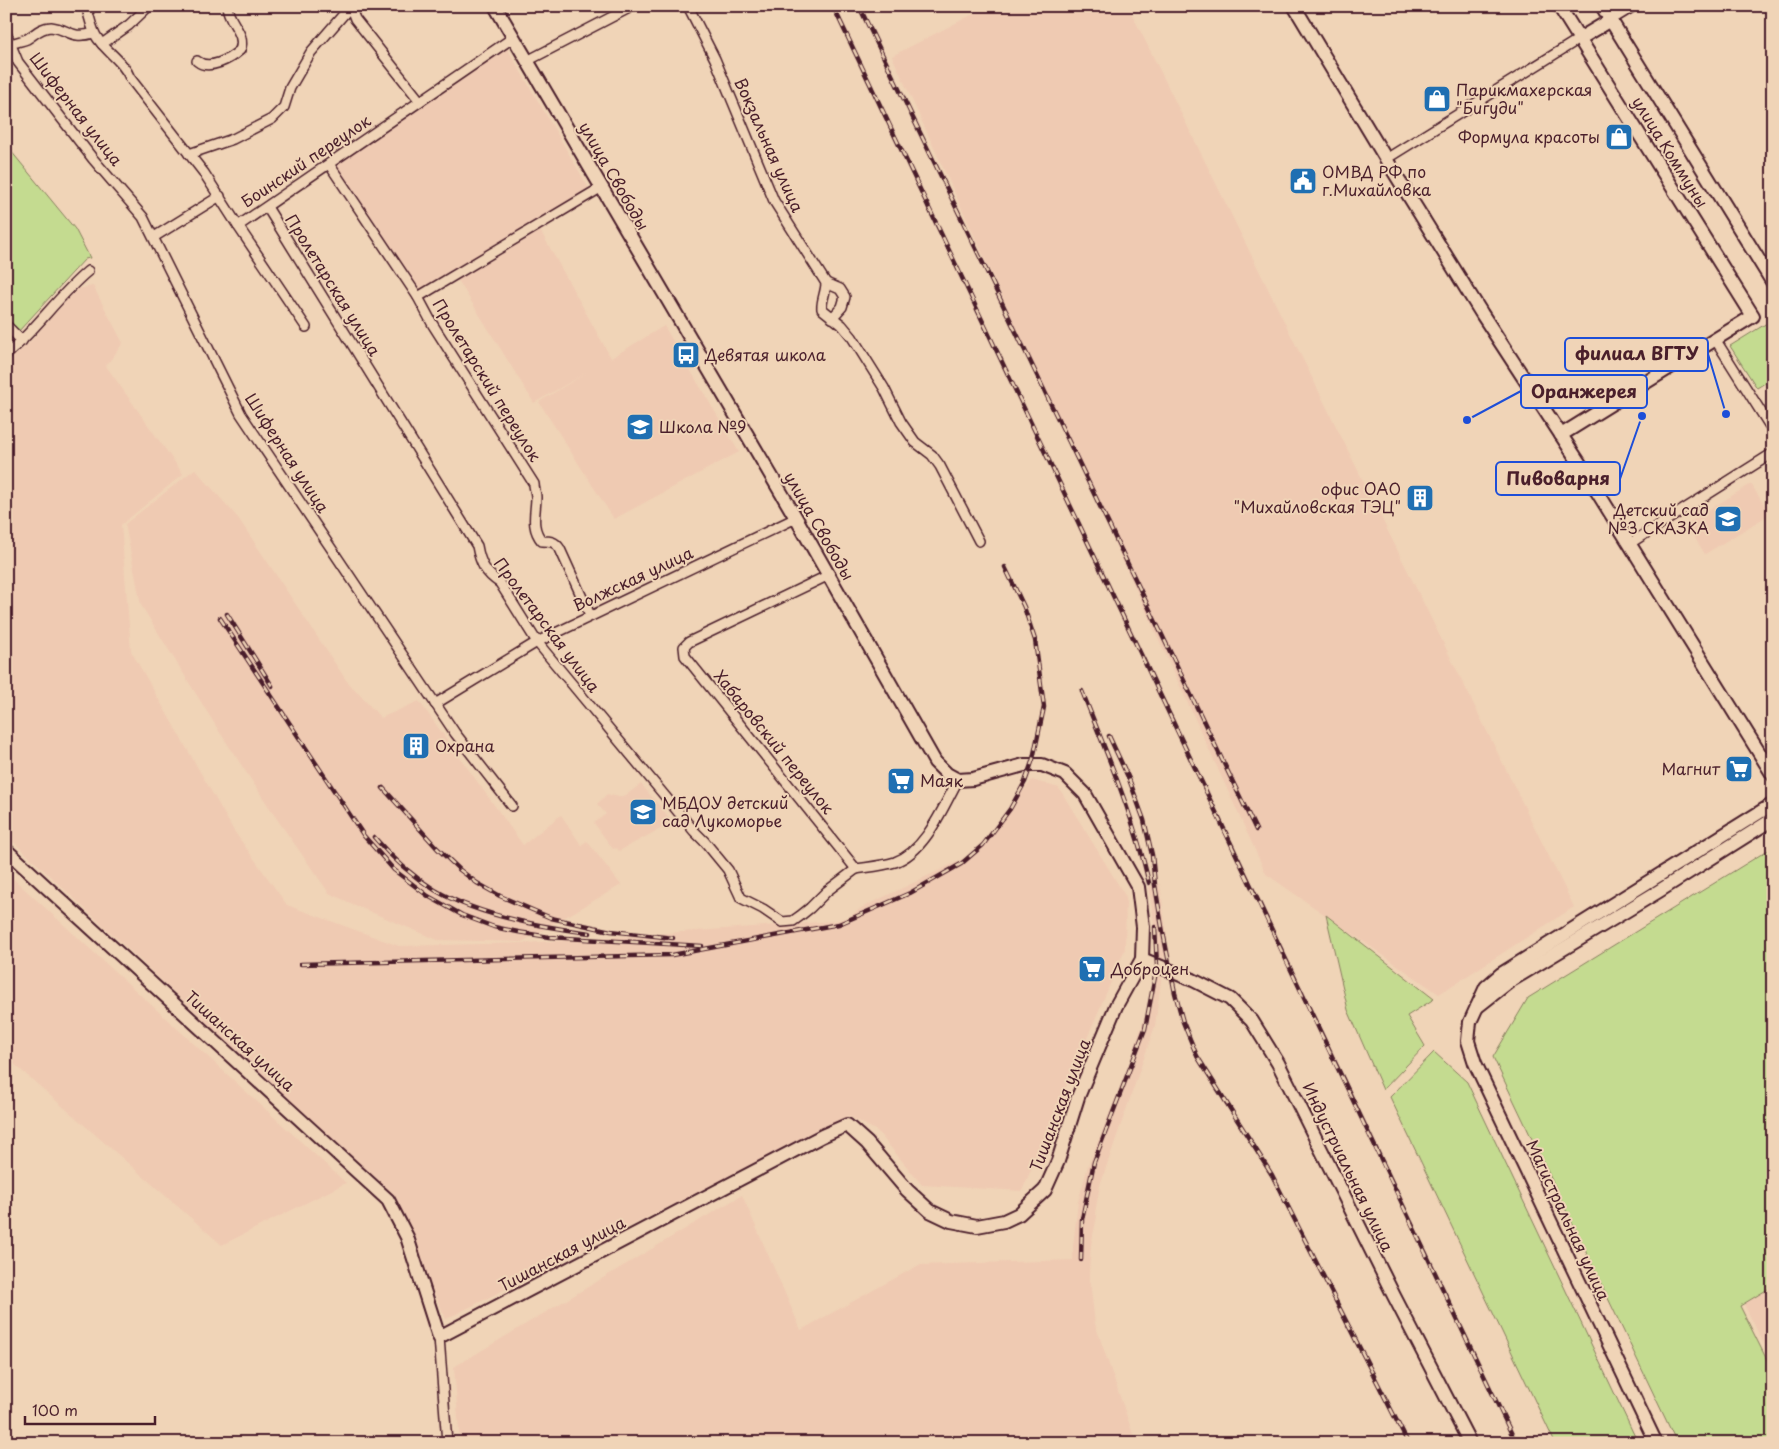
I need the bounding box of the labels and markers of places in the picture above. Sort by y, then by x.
place label: Парикмахерская "Бигуди" [1456,77,1592,119]
shop icon: Парикмахерская "Бигуди" [1422,84,1452,114]
shop icon: Формула красоты [1604,122,1634,152]
place label: Формула красоты [1458,124,1600,148]
place label: ОМВД РФ по г.Михайловка [1322,159,1431,201]
public building icon: ОМВД РФ по г.Михайловка [1288,166,1318,196]
callout: филиал ВГТУ [1565,338,1708,371]
bus stop icon: Девятая школа [671,340,701,370]
place label: Девятая школа [704,342,826,366]
callout: Оранжерея [1521,375,1647,408]
school or university icon: Школа №9 [625,412,655,442]
place label: Школа №9 [659,414,746,438]
callout: Пивоварня [1496,462,1620,495]
place label: офис ОАО "Михайловская ТЭЦ" [1234,476,1401,518]
building icon: офис ОАО "Михайловская ТЭЦ" [1405,483,1435,513]
place label: Детский сад №3 СКАЗКА [1608,497,1709,539]
school or university icon: Детский сад №3 СКАЗКА [1713,504,1743,534]
building icon: Охрана [401,731,431,761]
place label: Охрана [435,733,495,757]
supermarket icon: Магнит [1724,754,1754,784]
place label: Магнит [1661,756,1721,780]
supermarket icon: Mаяк [886,766,916,796]
place label: Mаяк [920,768,964,792]
place label: МБДОУ детский сад Лукоморье [662,790,788,832]
school or university icon: МБДОУ детский сад Лукоморье [628,797,658,827]
supermarket icon: Доброцен [1077,954,1107,984]
place label: Доброцен [1110,956,1189,980]

